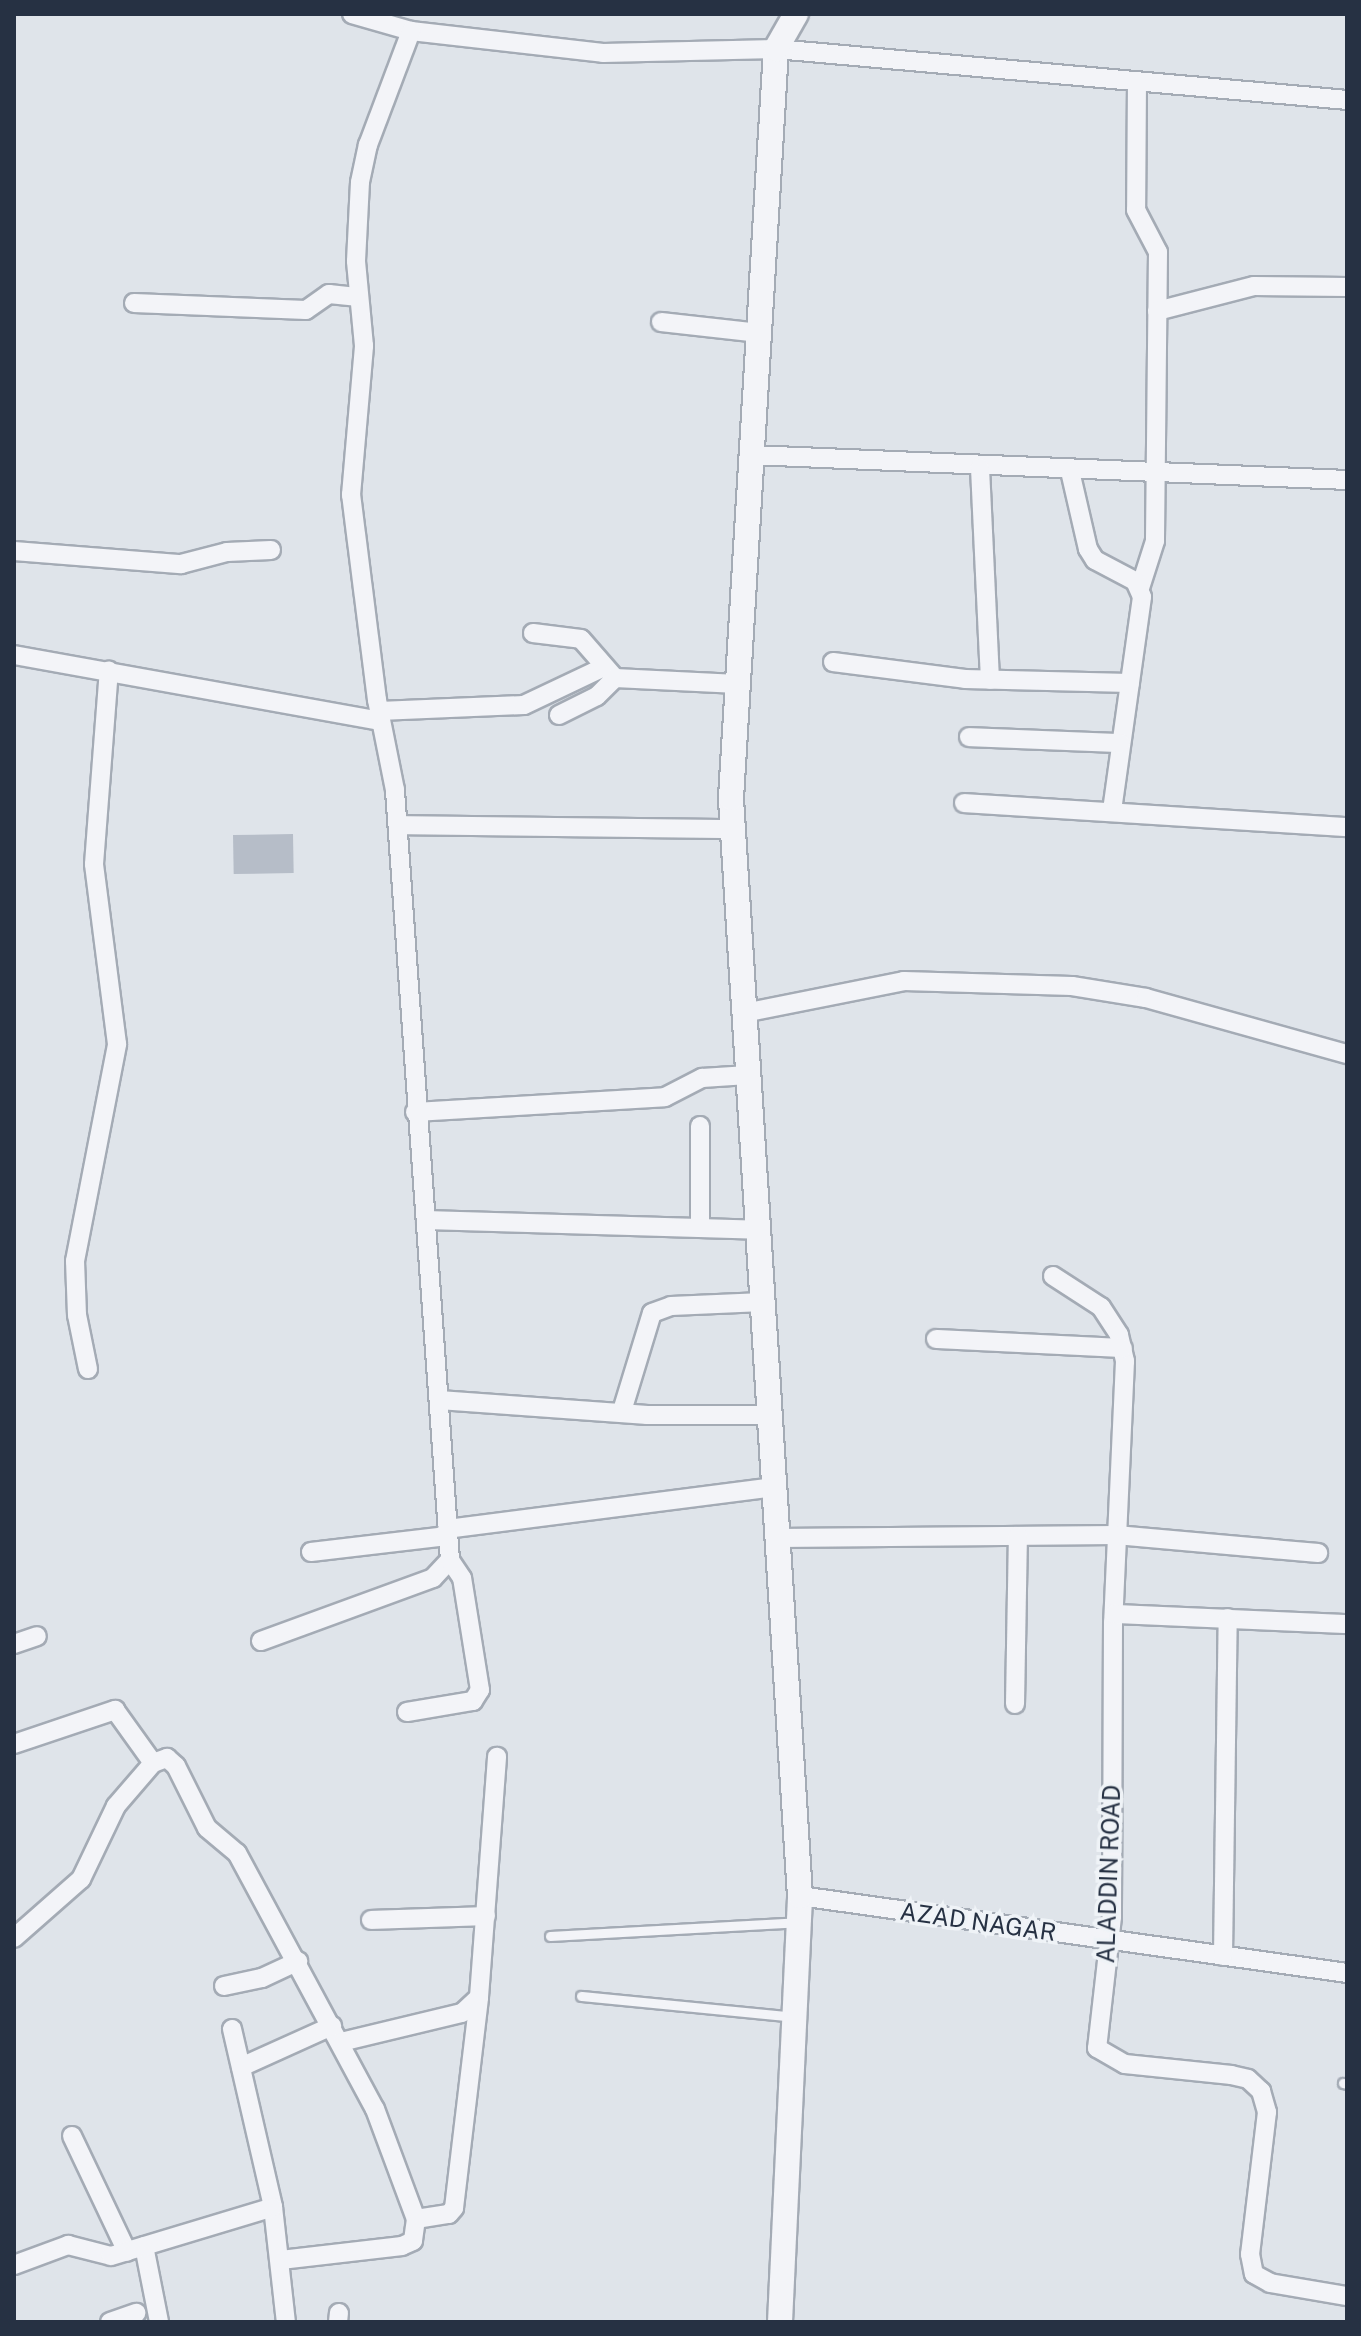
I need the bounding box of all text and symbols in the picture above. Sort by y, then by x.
street label: ALADDIN ROAD [1091,1784,1127,1964]
street label: AZAD NAGAR [898,1897,1058,1947]

